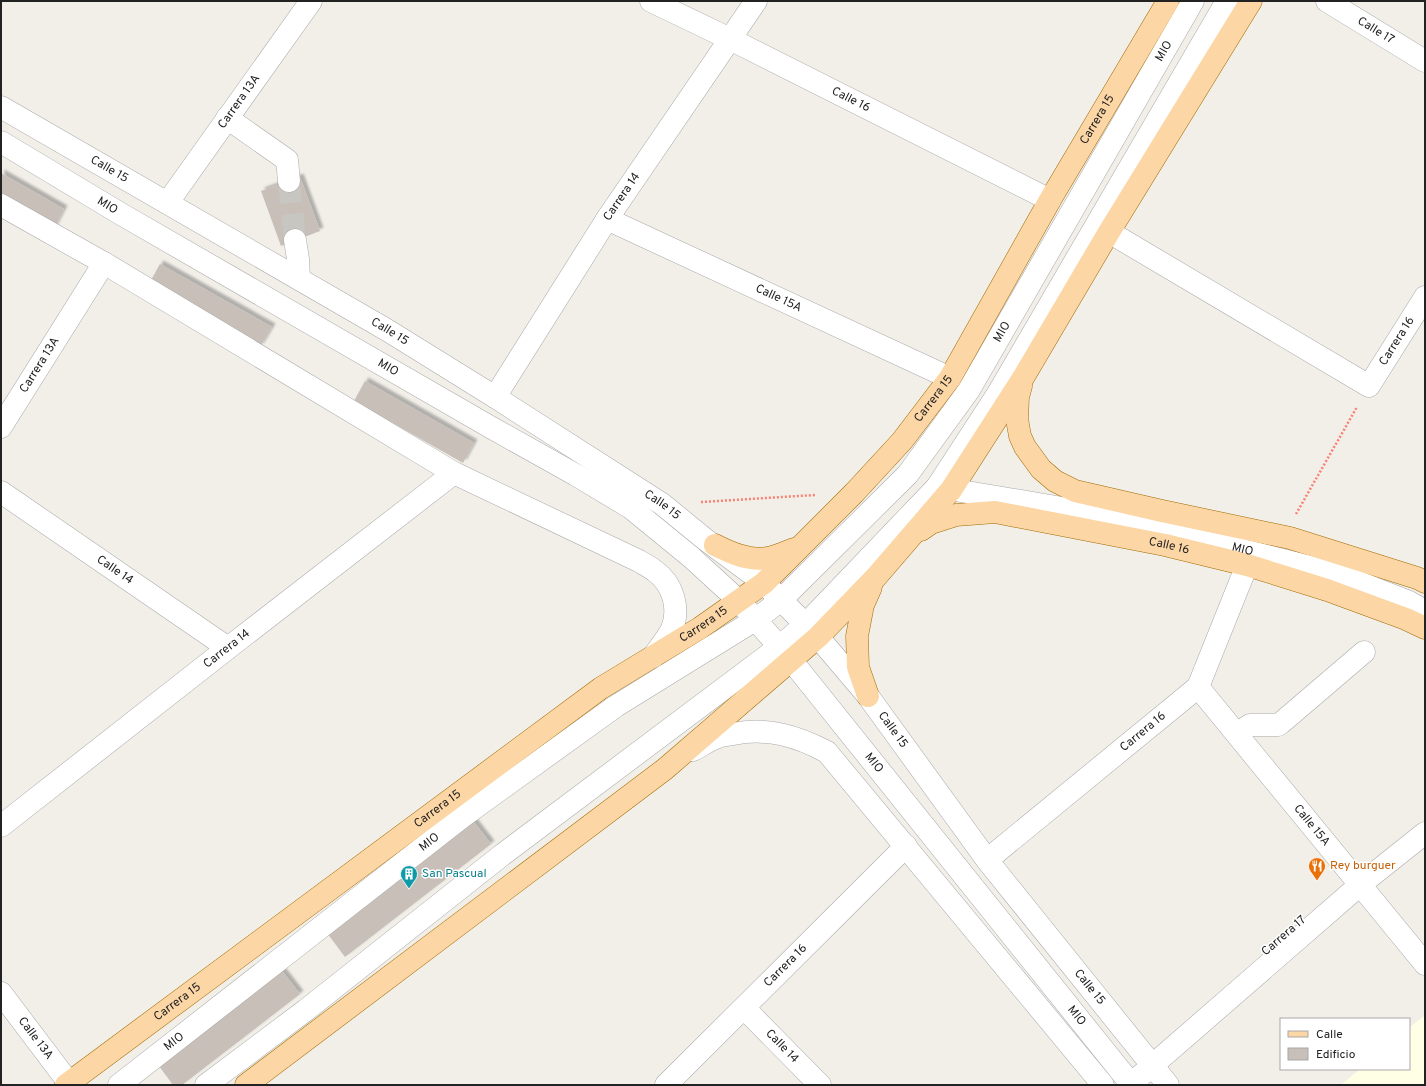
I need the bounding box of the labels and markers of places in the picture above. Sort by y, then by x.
restaurant icon: Rey burguer [1307,856,1327,881]
place label: Rey burguer [1330,858,1396,874]
building icon: San Pascual [399,864,419,889]
place label: San Pascual [422,866,487,882]

